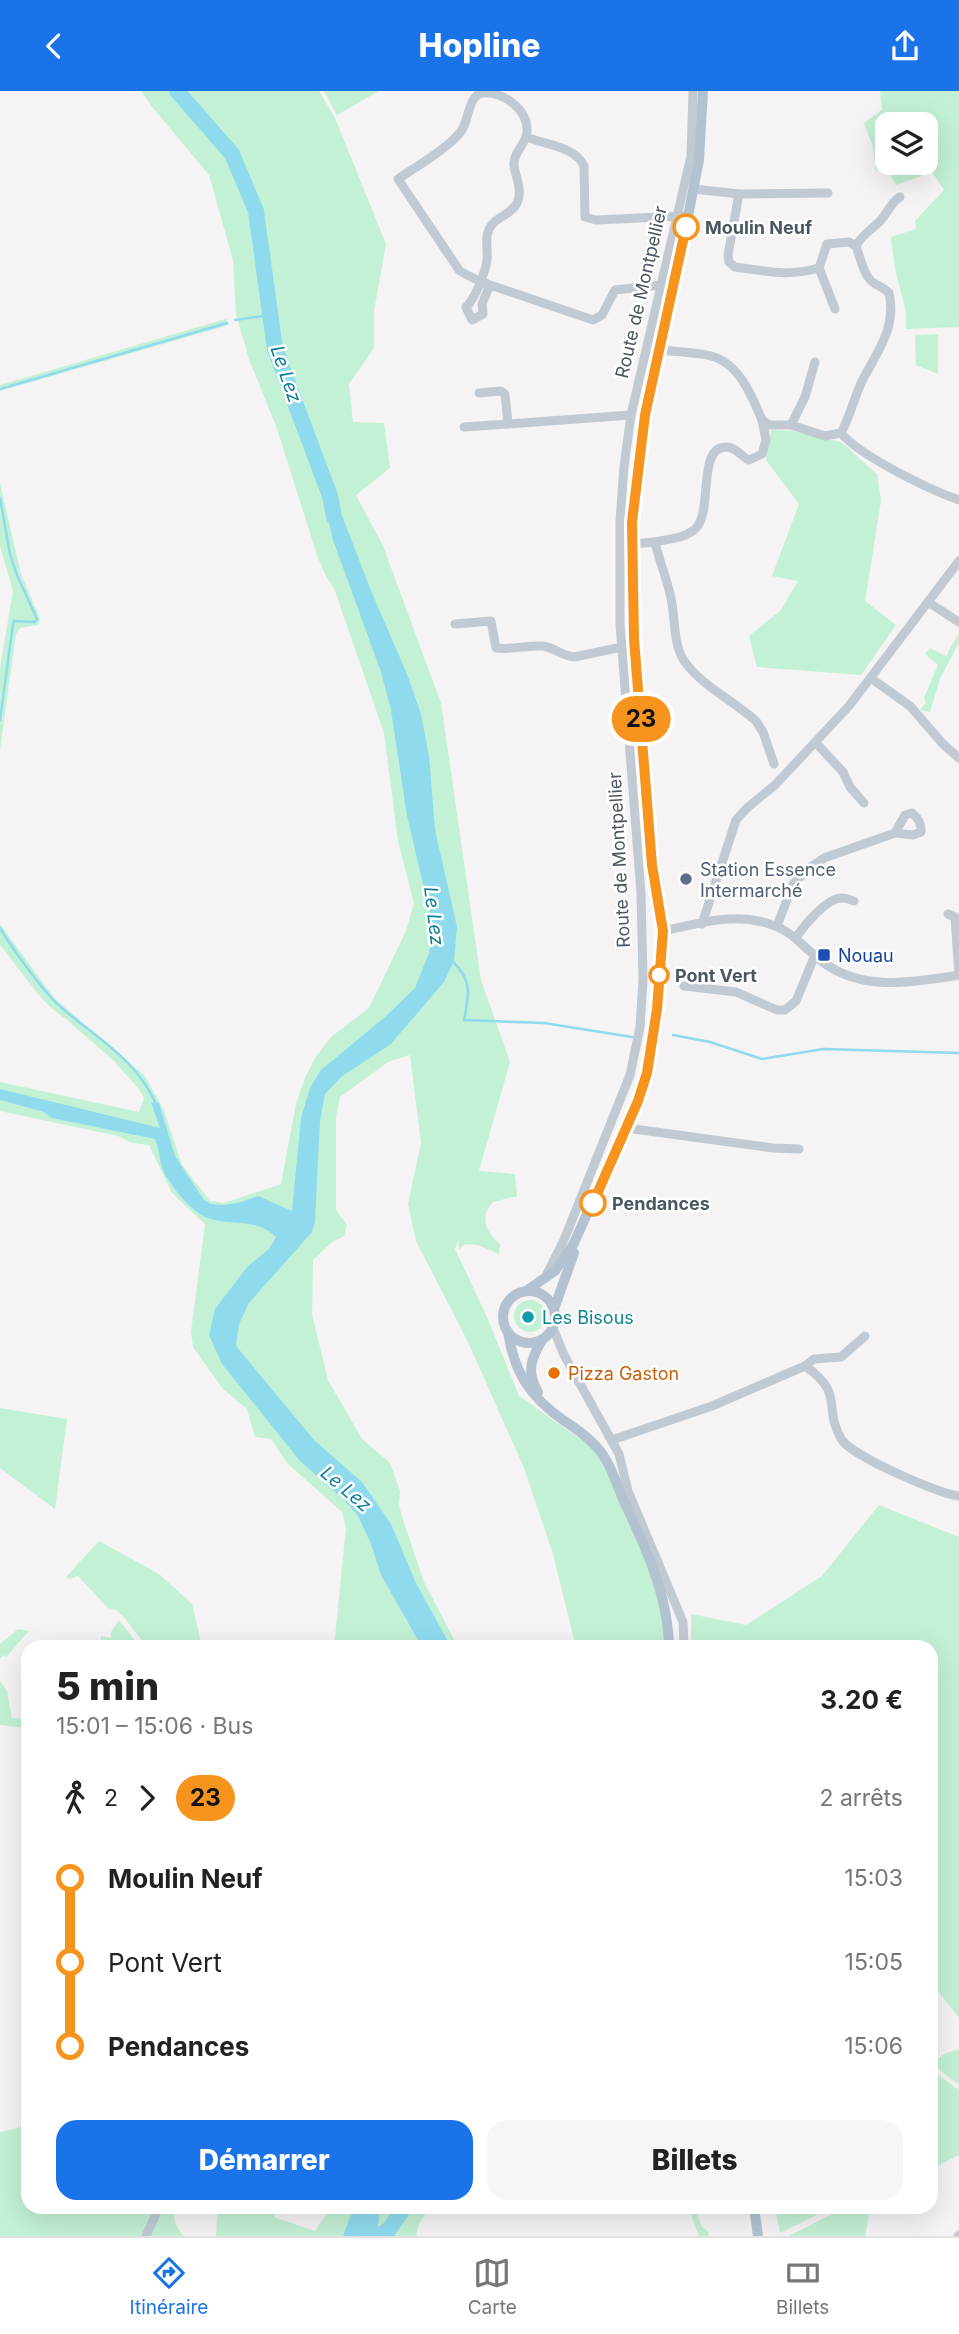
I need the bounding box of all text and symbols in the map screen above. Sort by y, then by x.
text: Hopline [419,26,540,65]
icon: back [35,27,73,65]
icon: share [886,27,924,65]
map controls [875,112,938,175]
button: layers [875,112,938,175]
street label: Route de Montpellier [611,204,671,380]
marker: Moulin Neuf [673,214,699,240]
place label: Moulin Neuf [705,217,812,238]
water label: Le Lez [266,342,306,406]
line badge: 23 [610,696,672,742]
text: 23 [626,704,656,733]
street label: Route de Montpellier [604,771,634,948]
place label: Station Essence Intermarché [700,859,836,901]
marker: Station Essence Intermarché [678,871,694,887]
water label: Le Lez [419,885,449,947]
place label: Nouau [838,945,894,966]
marker: Nouau [816,947,832,963]
marker: Pont Vert [649,965,669,985]
place label: Pont Vert [675,965,757,986]
marker: Pendances [580,1190,606,1216]
place label: Pendances [612,1193,710,1214]
place label: Les Bisous [542,1307,634,1328]
marker: Les Bisous [520,1309,536,1325]
place label: Pizza Gaston [568,1363,679,1384]
marker: Pizza Gaston [546,1365,562,1381]
water label: Le Lez [316,1461,376,1517]
text: 5 min [56,1663,159,1709]
text: 3.20 € [820,1684,903,1715]
text: 15:01 – 15:06 · Bus [56,1712,253,1740]
icon: walk [56,1779,94,1817]
icon: forward [128,1779,166,1817]
text: 23 [190,1783,221,1812]
text: 2 [104,1784,118,1812]
text: 2 arrêts [819,1784,903,1812]
text: Moulin Neuf [108,1863,263,1894]
text: 15:03 [844,1864,903,1892]
text: Pont Vert [108,1947,222,1978]
text: 15:05 [845,1948,903,1976]
text: Pendances [108,2031,249,2062]
text: 15:06 [844,2032,903,2060]
button: Démarrer [56,2120,473,2200]
button: Billets [487,2120,903,2200]
tab: Itinéraire [130,2254,208,2319]
tab: Carte [468,2254,517,2319]
tab: Billets [776,2254,829,2319]

